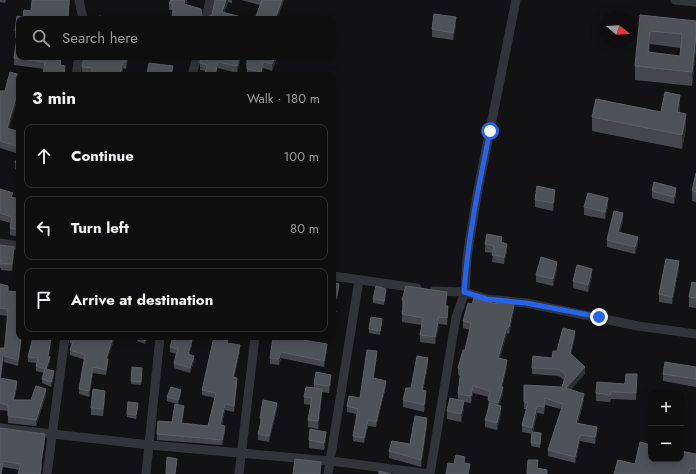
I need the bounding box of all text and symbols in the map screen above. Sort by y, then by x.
north arrow [600,12,636,48]
search box [16,16,336,60]
icon: search [30,27,52,49]
text: Search here [62,27,138,49]
text: 3 min [32,86,76,110]
text: Walk · 180 m [247,89,320,108]
route start [481,122,499,140]
icon: ahead [33,145,55,167]
text: Continue [71,145,134,167]
text: 100 m [284,147,319,166]
icon: left [33,217,55,239]
text: Turn left [71,217,129,239]
text: 80 m [290,219,319,238]
icon: arrive [33,289,55,311]
text: Arrive at destination [71,289,213,311]
route end [590,308,608,326]
map controls [648,390,684,462]
button: + [648,390,684,426]
button: − [648,426,684,462]

